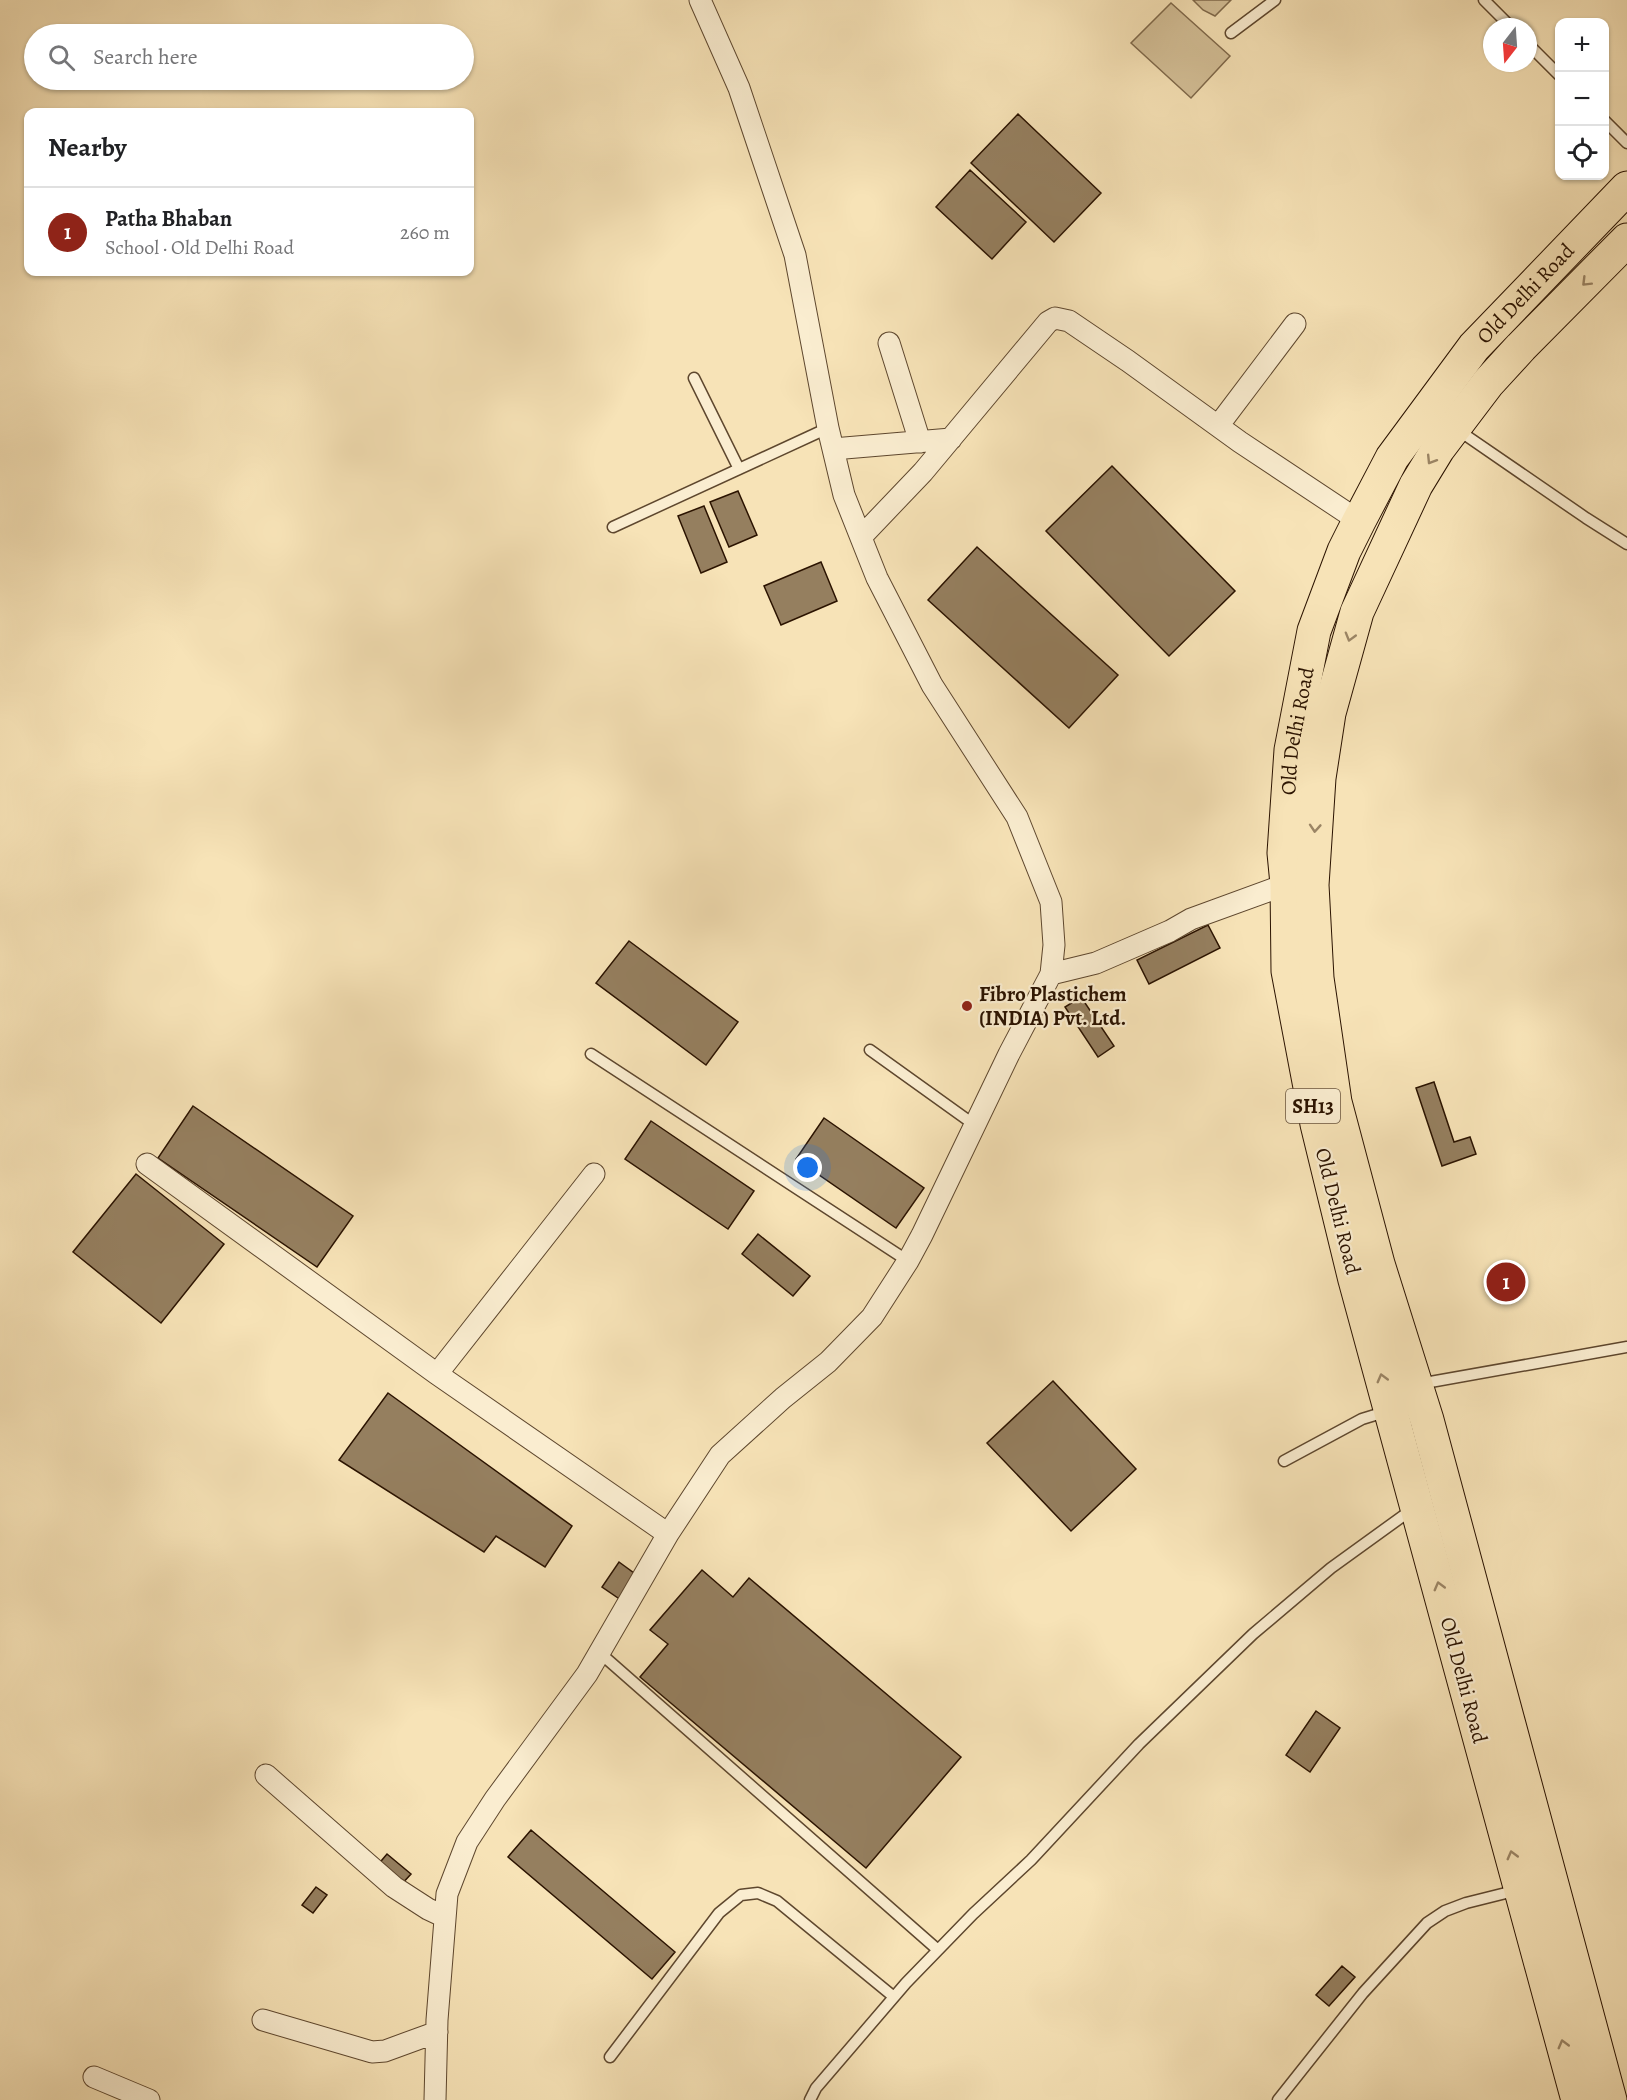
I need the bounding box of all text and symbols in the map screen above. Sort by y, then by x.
north arrow [1483,18,1537,72]
map controls [1555,18,1609,180]
button: + [1555,18,1609,72]
search box [24,24,474,90]
icon: search [45,41,78,74]
text: Search here [93,42,198,72]
button: − [1555,72,1609,126]
button: locate [1555,126,1609,180]
text: Nearby [48,130,127,165]
text: Patha Bhaban [105,204,232,234]
text: 1 [64,219,71,246]
text: 260 m [400,219,450,246]
text: School · Old Delhi Road [105,234,294,261]
street label: Old Delhi Road [1470,237,1581,350]
one-way arrow [1582,275,1593,285]
one-way arrow [1427,454,1439,464]
one-way arrow [1345,631,1357,642]
street label: Old Delhi Road [1274,664,1321,796]
one-way arrow [1309,824,1322,833]
place label: Fibro Plastichem (INDIA) Pvt. Ltd. [979,980,1127,1032]
marker: Fibro Plastichem (INDIA) Pvt. Ltd. [960,999,974,1013]
road number: SH13 [1286,1089,1340,1123]
street label: Old Delhi Road [1309,1145,1367,1278]
your location [793,1153,822,1182]
pin: 1 [1486,1260,1526,1304]
one-way arrow [1377,1373,1389,1384]
one-way arrow [1433,1581,1446,1591]
street label: Old Delhi Road [1434,1614,1494,1747]
one-way arrow [1507,1850,1519,1861]
one-way arrow [1558,2039,1570,2049]

